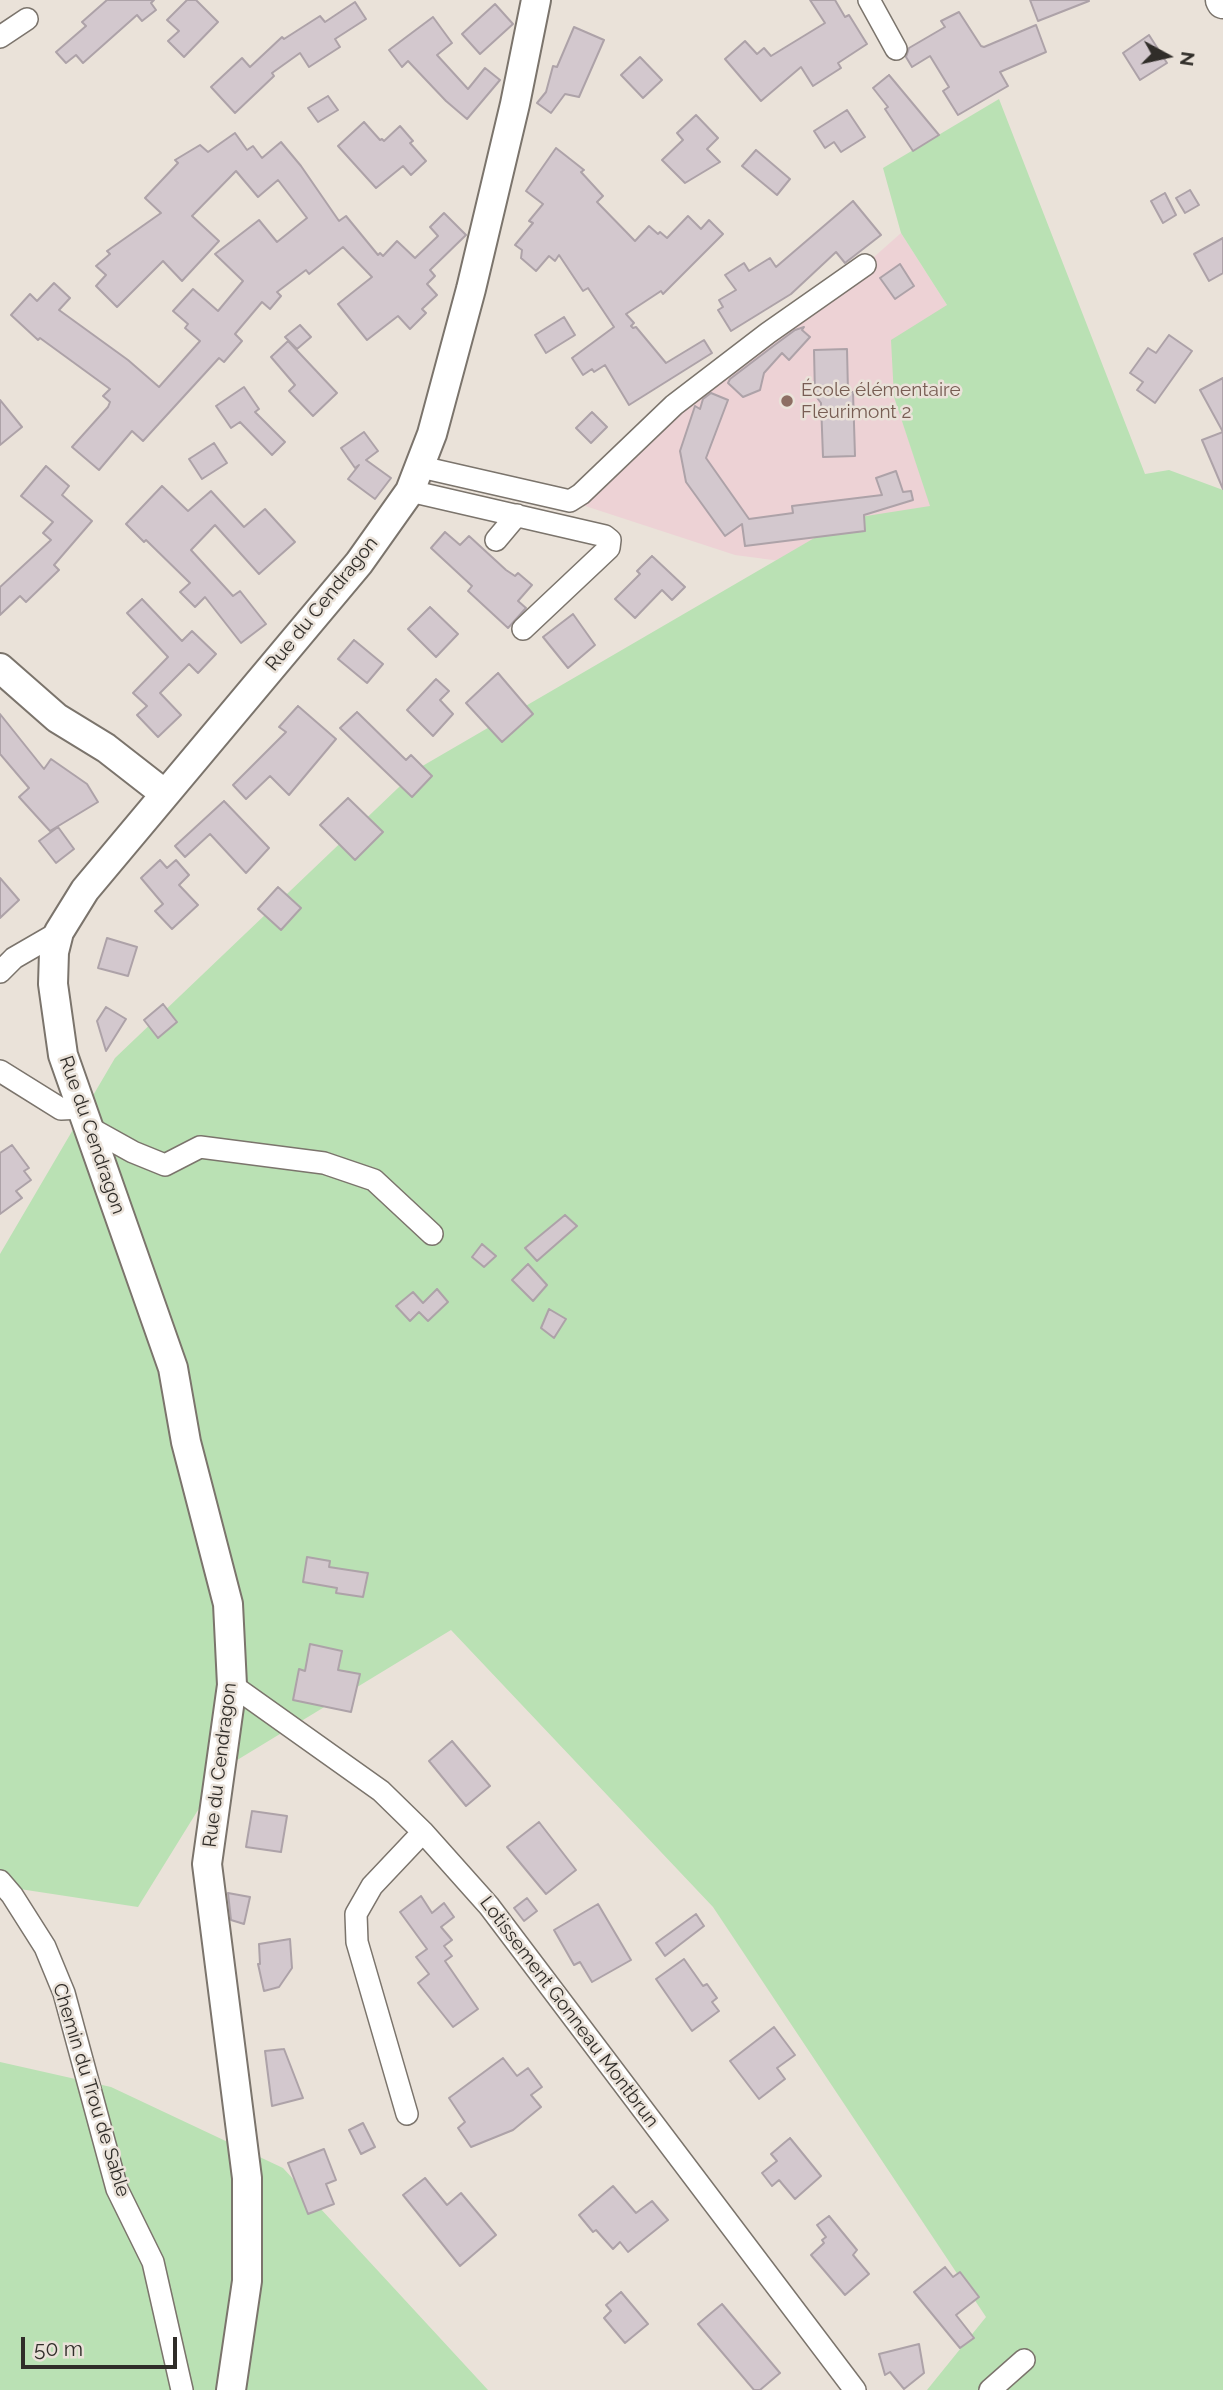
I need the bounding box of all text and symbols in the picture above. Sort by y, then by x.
north arrow [1132,21,1202,91]
text: N [1176,50,1200,68]
place label: École élémentaire Fleurimont 2 [801,379,961,423]
marker: École élémentaire Fleurimont 2 [779,393,795,409]
street label: Rue du Cendragon [261,532,383,676]
street label: Rue du Cendragon [54,1053,130,1217]
street label: Rue du Cendragon [199,1681,241,1849]
street label: Lotissement Gonneau Montbrun [475,1892,663,2132]
street label: Chemin du Trou de Sable [48,1980,134,2200]
scale bar [24,2324,180,2368]
text: 50 m [34,2336,83,2361]

